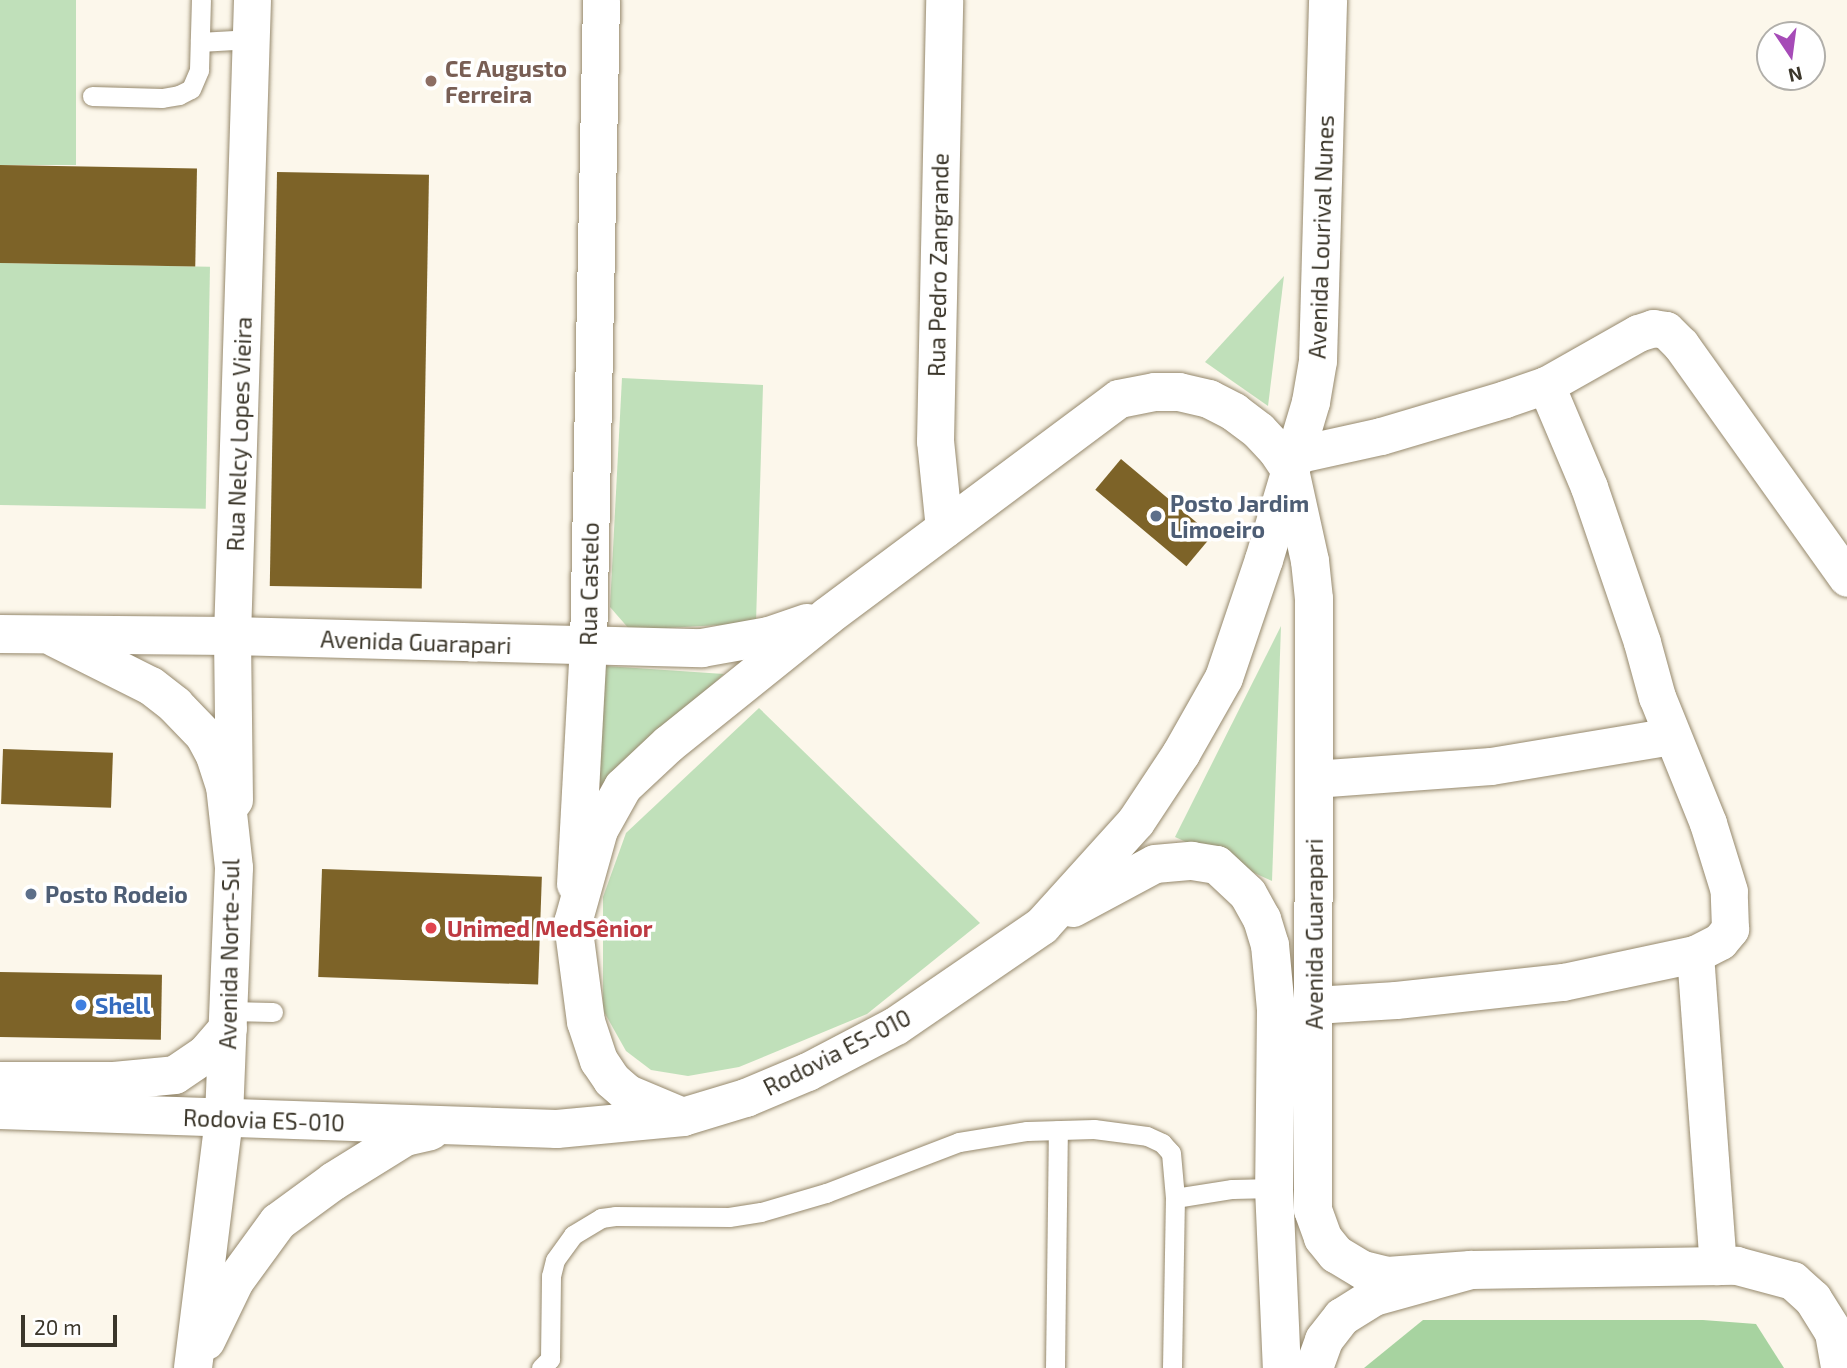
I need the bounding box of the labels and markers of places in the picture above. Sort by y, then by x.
place label: CE Augusto Ferreira [445,54,568,108]
marker: CE Augusto Ferreira [423,73,439,89]
place label: Posto Jardim Limoeiro [1170,489,1310,543]
marker: Posto Jardim Limoeiro [1148,508,1164,524]
place label: Posto Rodeio [45,880,188,908]
marker: Posto Rodeio [23,886,39,902]
place label: Unimed MedSênior [447,914,653,942]
marker: Unimed MedSênior [421,918,441,938]
place label: Shell [95,991,150,1019]
marker: Shell [73,997,89,1013]

